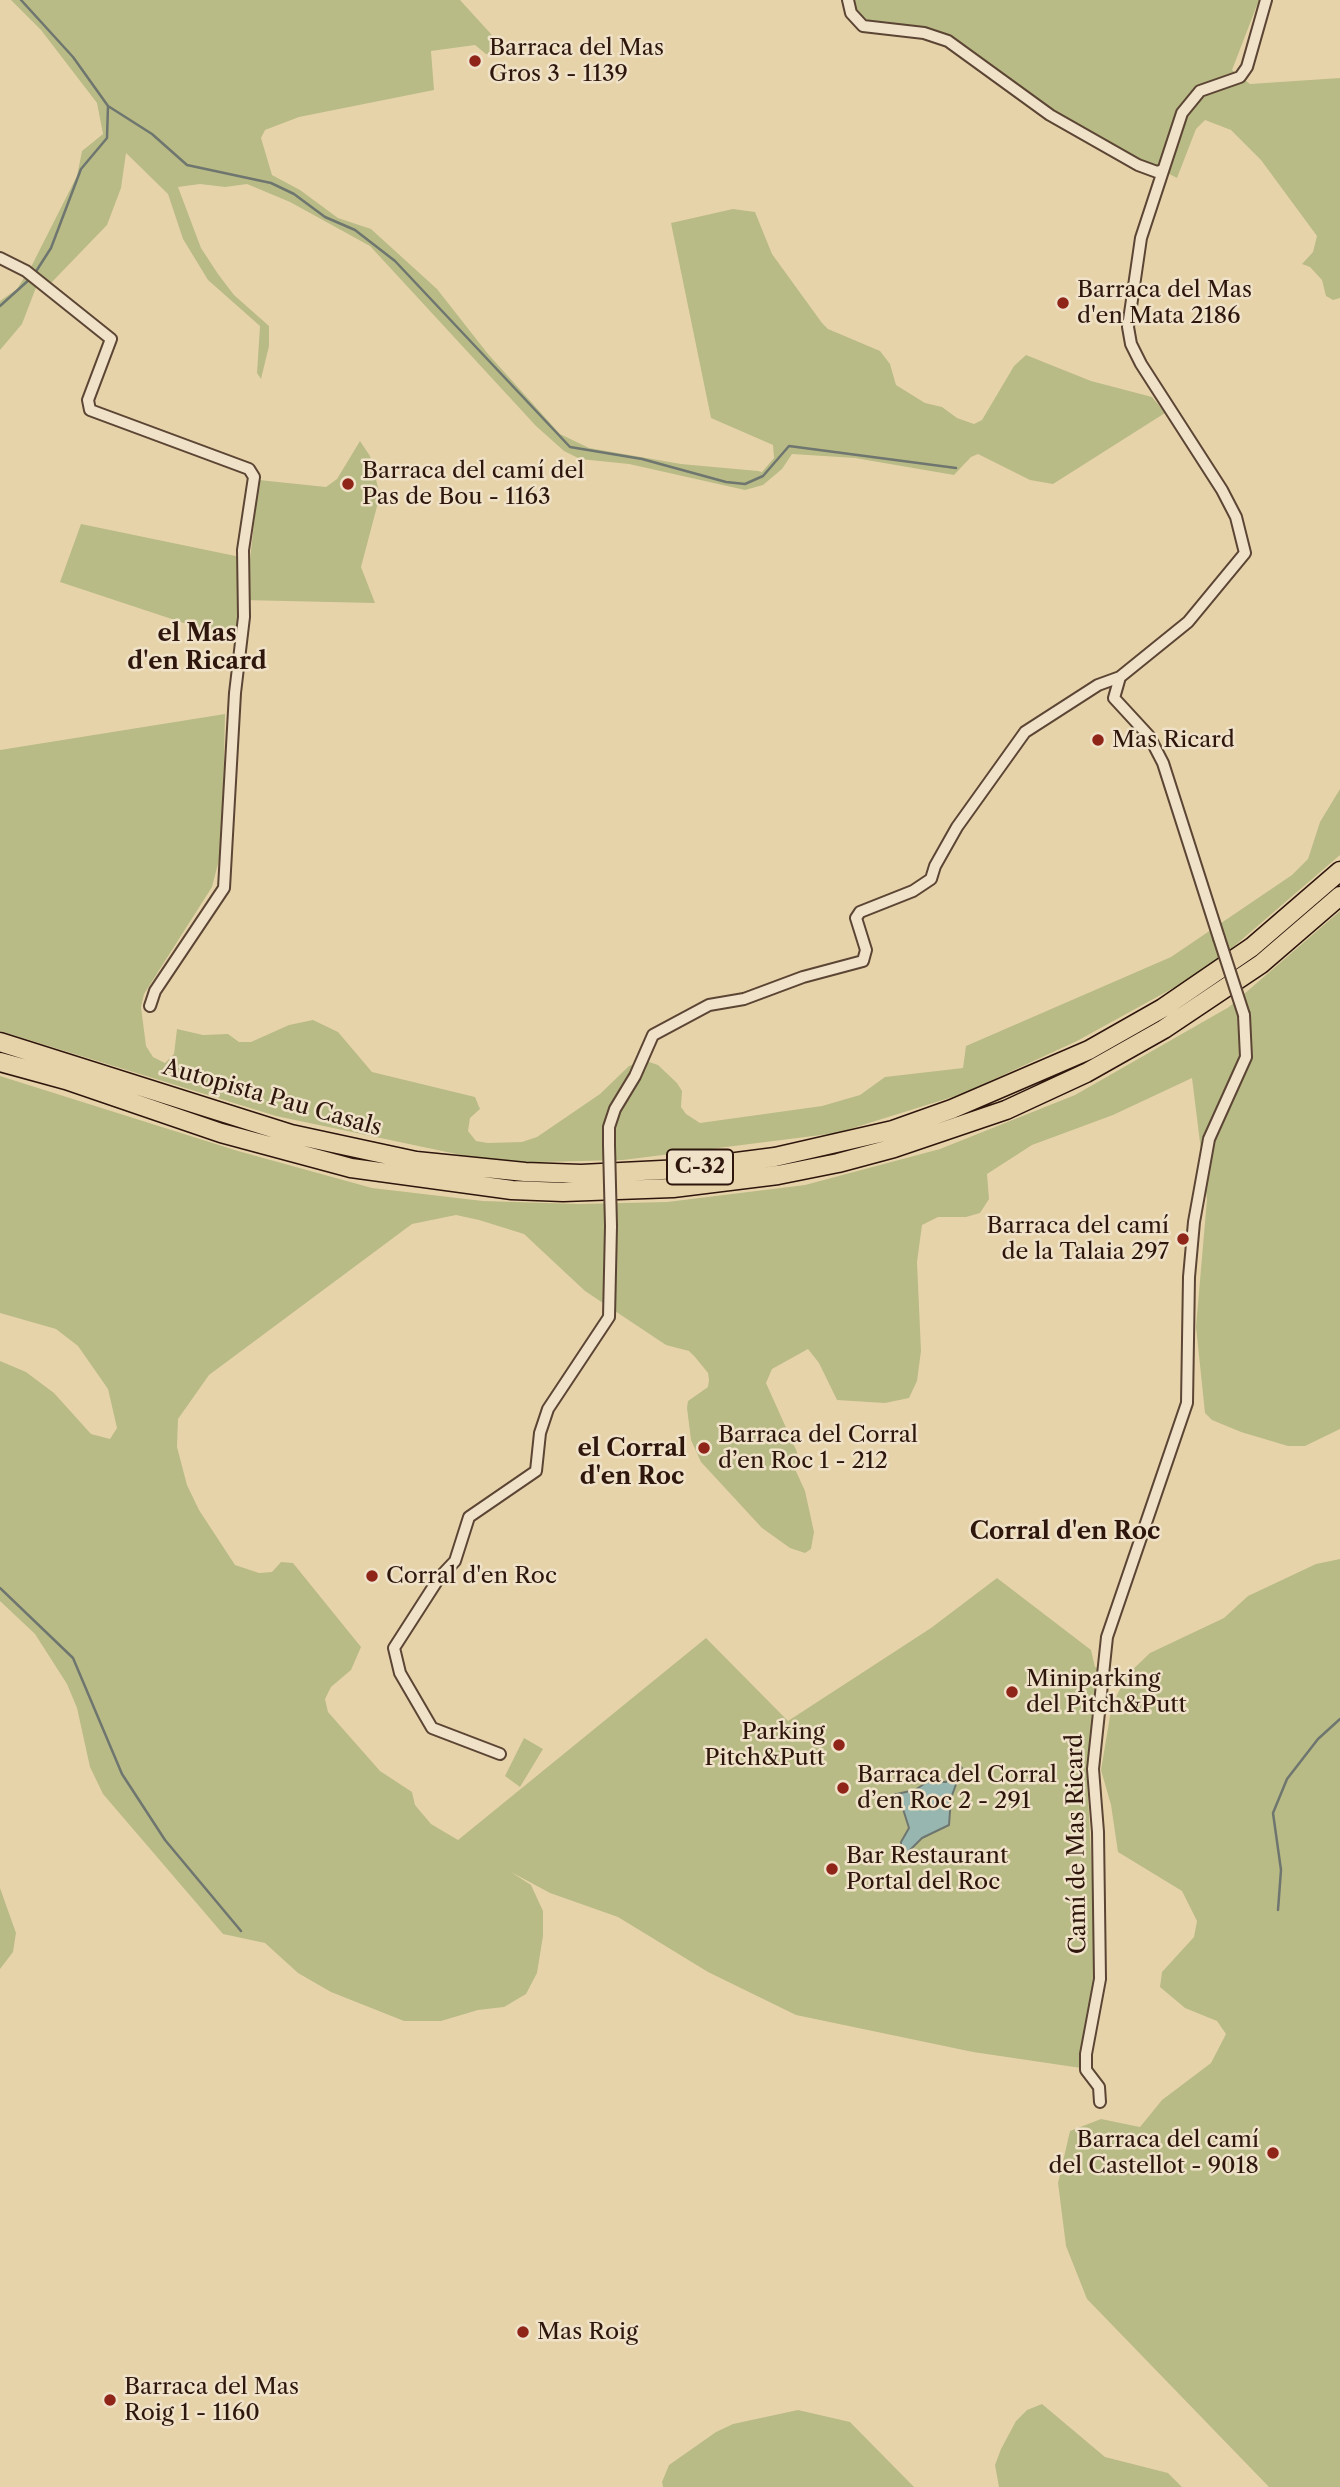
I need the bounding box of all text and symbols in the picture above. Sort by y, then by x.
place label: Barraca del Mas Gros 3 - 1139 [489,34,664,88]
marker: Barraca del Mas Gros 3 - 1139 [467,53,483,69]
place label: Barraca del Mas d'en Mata 2186 [1077,276,1252,330]
marker: Barraca del Mas d'en Mata 2186 [1055,295,1071,311]
place label: Barraca del camí del Pas de Bou - 1163 [362,457,584,511]
marker: Barraca del camí del Pas de Bou - 1163 [340,476,356,492]
district label: el Mas d'en Ricard [127,620,267,676]
place label: Mas Ricard [1112,726,1235,754]
marker: Mas Ricard [1090,732,1106,748]
street label: Autopista Pau Casals [159,1053,385,1143]
road number: C-32 [667,1150,733,1184]
place label: Barraca del camí de la Talaia 297 [987,1212,1169,1266]
marker: Barraca del camí de la Talaia 297 [1175,1231,1191,1247]
place label: Barraca del Corral d’en Roc 1 - 212 [718,1421,918,1475]
district label: el Corral d'en Roc [578,1435,686,1491]
marker: Barraca del Corral d’en Roc 1 - 212 [696,1440,712,1456]
district label: Corral d'en Roc [970,1518,1160,1546]
place label: Corral d'en Roc [386,1562,557,1590]
marker: Corral d'en Roc [364,1568,380,1584]
place label: Miniparking del Pitch&Putt [1026,1665,1187,1719]
marker: Miniparking del Pitch&Putt [1004,1684,1020,1700]
place label: Parking Pitch&Putt [704,1718,825,1772]
street label: Camí de Mas Ricard [1061,1734,1093,1954]
marker: Parking Pitch&Putt [831,1737,847,1753]
place label: Barraca del Corral d’en Roc 2 - 291 [857,1761,1057,1815]
marker: Barraca del Corral d’en Roc 2 - 291 [835,1780,851,1796]
place label: Bar Restaurant Portal del Roc [846,1842,1008,1896]
marker: Bar Restaurant Portal del Roc [824,1861,840,1877]
place label: Barraca del camí del Castellot - 9018 [1048,2126,1259,2180]
marker: Barraca del camí del Castellot - 9018 [1265,2145,1281,2161]
place label: Mas Roig [537,2318,638,2346]
marker: Mas Roig [515,2324,531,2340]
place label: Barraca del Mas Roig 1 - 1160 [124,2373,299,2427]
marker: Barraca del Mas Roig 1 - 1160 [102,2392,118,2408]

